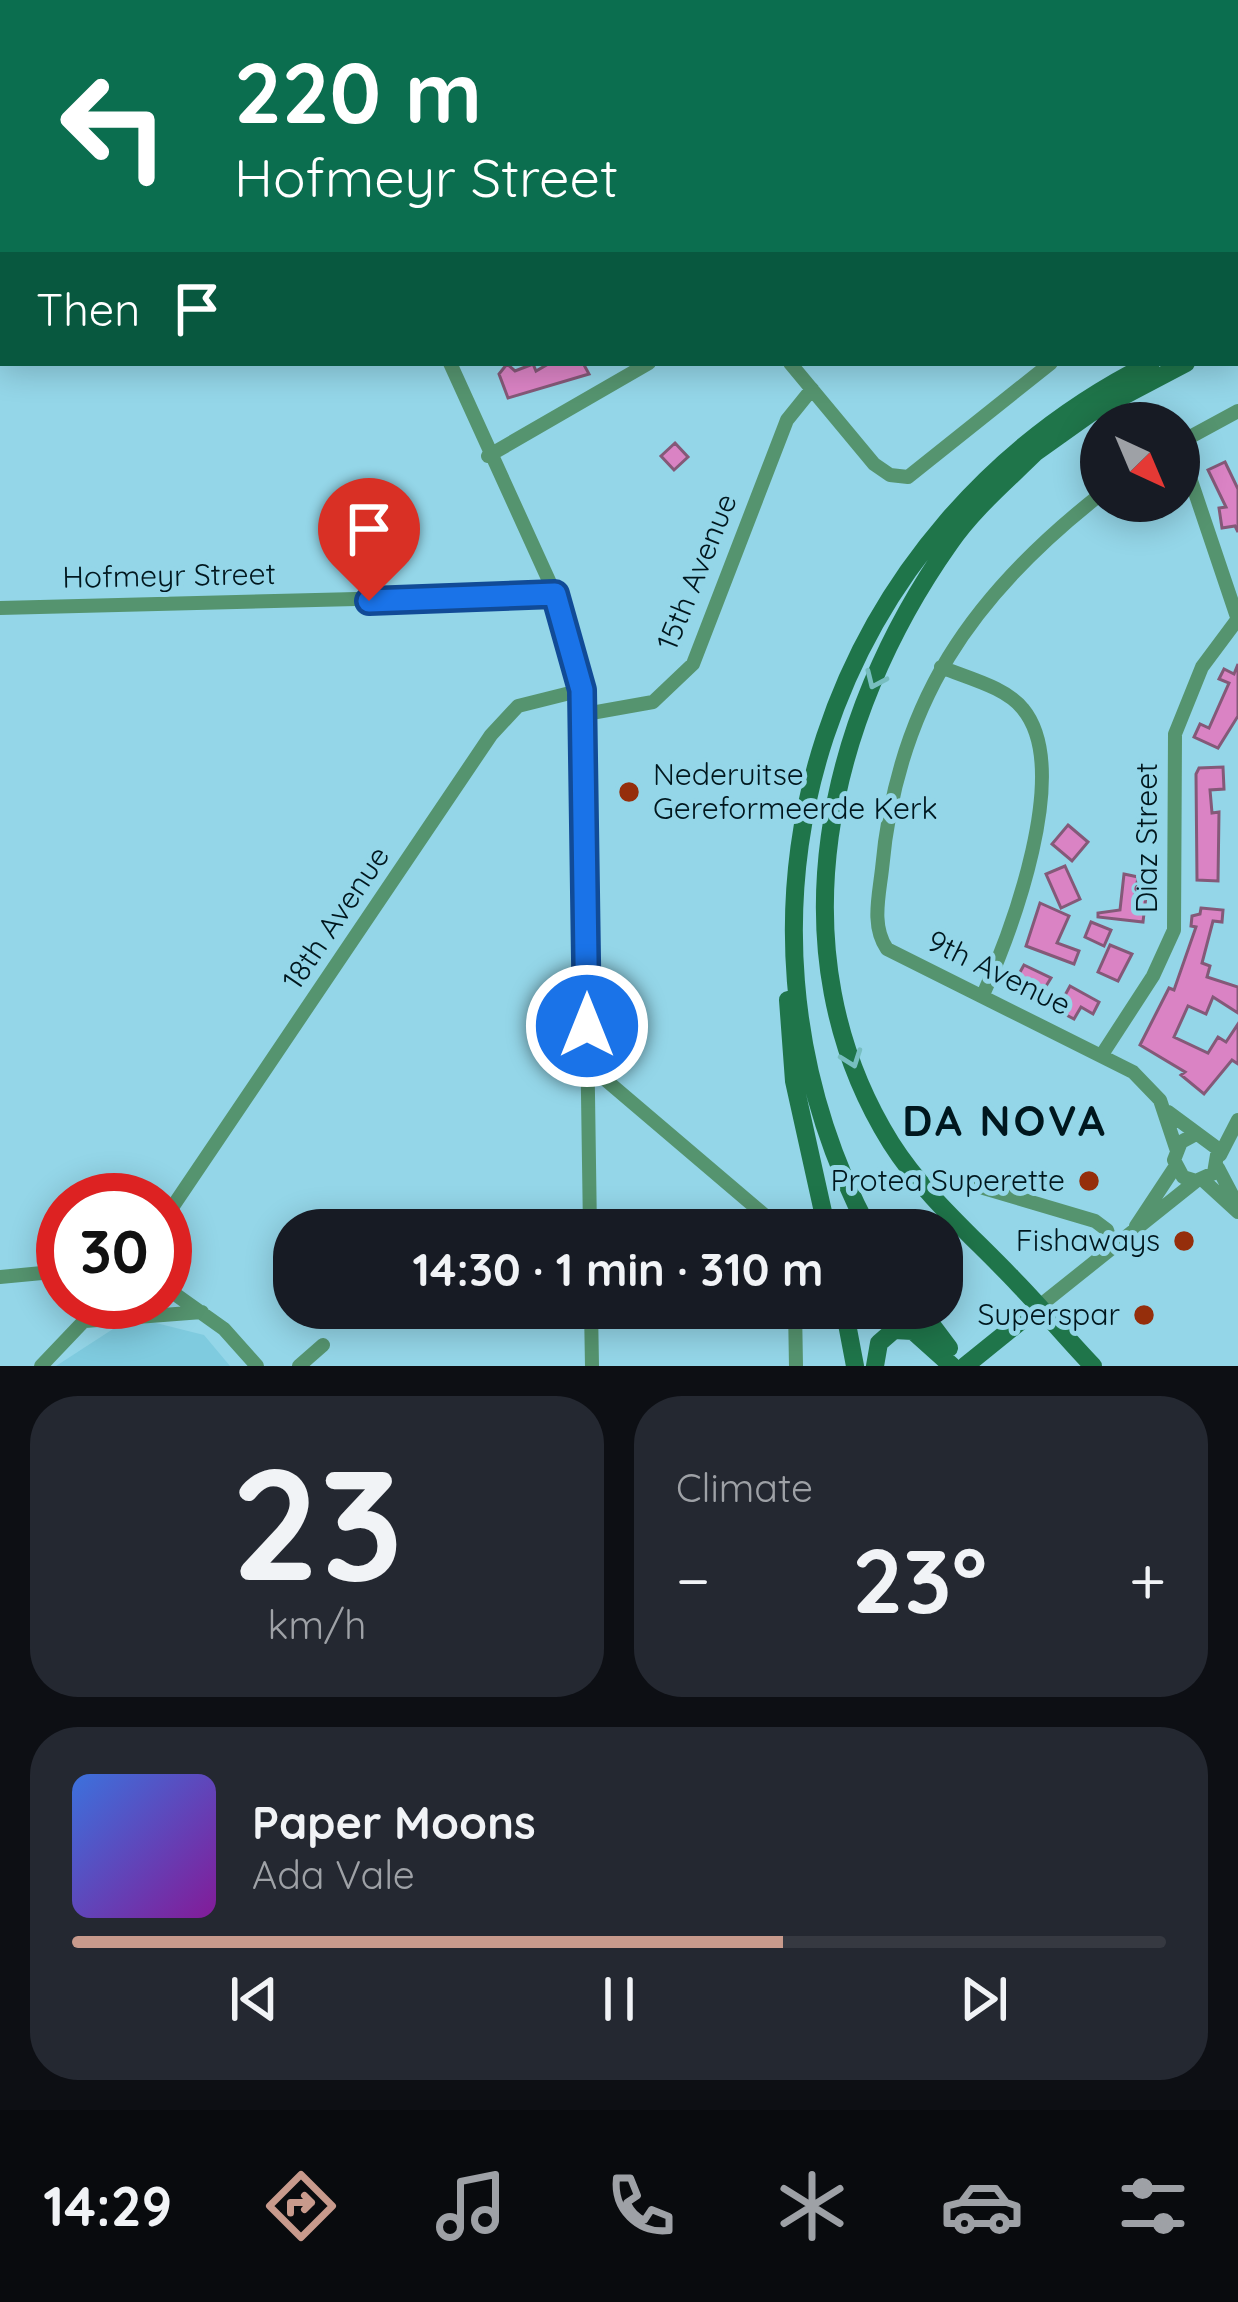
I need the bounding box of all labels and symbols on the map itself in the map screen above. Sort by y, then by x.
north arrow [1080,402,1200,522]
pin [318,478,420,601]
street label: 15th Avenue [647,488,745,655]
street label: Hofmeyr Street [62,554,276,596]
one-way arrow [865,668,889,689]
place label: Nederuitse Gereformeerde Kerk [653,755,938,827]
street label: Diaz Street [1127,763,1165,913]
marker: Nederuitse Gereformeerde Kerk [616,779,642,805]
street label: 18th Avenue [273,838,397,997]
street label: 9th Avenue [922,921,1077,1023]
position arrow [524,963,650,1089]
one-way arrow [838,1047,862,1068]
district label: DA NOVA [902,1094,1108,1147]
place label: Protea Superette [831,1161,1065,1199]
marker: Protea Superette [1076,1168,1102,1194]
speed limit sign: 30 [36,1173,192,1329]
place label: Fishaways [1016,1221,1160,1259]
marker: Fishaways [1171,1228,1197,1254]
place label: Superspar [977,1295,1120,1333]
marker: Superspar [1131,1302,1157,1328]

